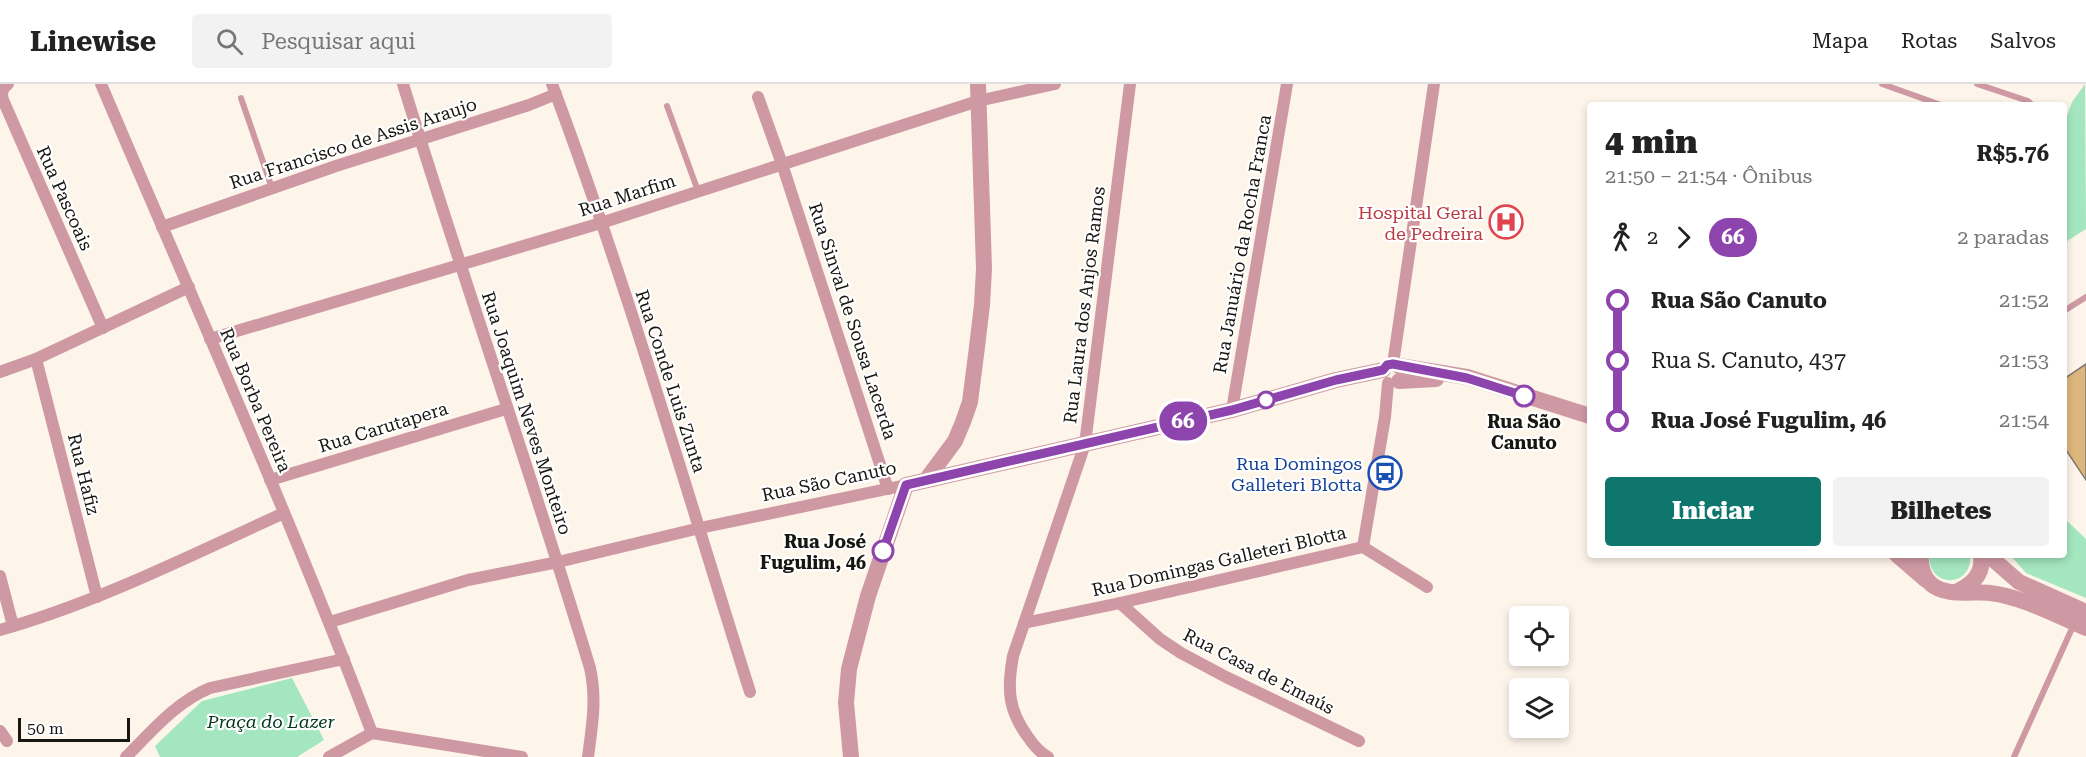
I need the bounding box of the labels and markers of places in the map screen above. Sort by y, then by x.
place label: Hospital Geral de Pedreira [1358,202,1483,244]
hospital icon: Hospital Geral de Pedreira [1488,204,1524,240]
marker: Rua São Canuto [1513,385,1535,407]
unlabelled marker [1257,391,1275,409]
place label: Rua São Canuto [1487,411,1561,453]
place label: Rua Domingos Galleteri Blotta [1231,453,1362,495]
bus stop icon: Rua Domingos Galleteri Blotta [1367,455,1403,491]
place label: Rua José Fugulim, 46 [760,531,866,573]
marker: Rua José Fugulim, 46 [872,540,894,562]

